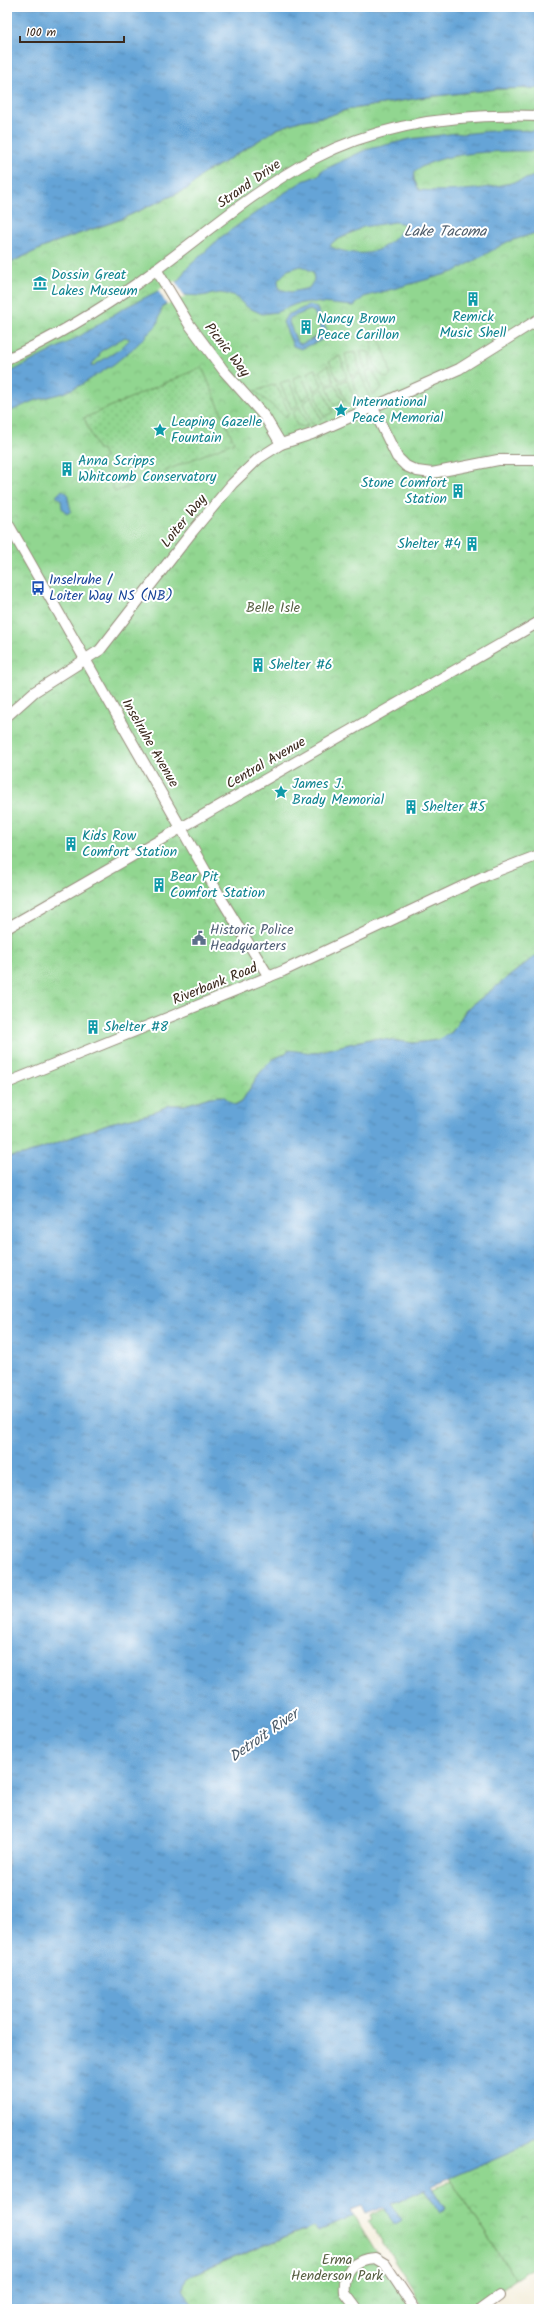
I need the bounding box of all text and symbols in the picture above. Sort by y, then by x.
scale bar [20,18,124,44]
text: 100 m [26,23,57,42]
street label: Strand Drive [213,154,286,214]
water label: Lake Tacoma [404,220,487,244]
place label: Dossin Great Lakes Museum [51,264,138,302]
museum icon: Dossin Great Lakes Museum [32,275,48,291]
building icon: Remick Music Shell [465,291,481,307]
place label: Remick Music Shell [439,306,507,344]
place label: Nancy Brown Peace Carillon [317,308,399,346]
street label: Picnic Way [199,318,256,382]
building icon: Nancy Brown Peace Carillon [298,319,314,335]
place label: International Peace Memorial [352,391,444,429]
place icon: International Peace Memorial [333,402,349,418]
place label: Leaping Gazelle Fountain [171,411,263,449]
place icon: Leaping Gazelle Fountain [152,422,168,438]
place label: Anna Scripps Whitcomb Conservatory [78,450,217,488]
building icon: Anna Scripps Whitcomb Conservatory [59,461,75,477]
place label: Stone Comfort Station [361,472,448,510]
building icon: Stone Comfort Station [450,483,466,499]
street label: Loiter Way [156,489,213,553]
place label: Shelter #4 [397,533,461,555]
building icon: Shelter #4 [464,536,480,552]
place label: Inselruhe / Loiter Way NS (NB) [49,569,173,607]
bus stop icon: Inselruhe / Loiter Way NS (NB) [30,580,46,596]
park label: Belle Isle [246,597,301,619]
place label: Shelter #6 [269,654,333,676]
building icon: Shelter #6 [250,657,266,673]
street label: Inselruhe Avenue [116,694,185,792]
street label: Central Avenue [222,731,311,795]
place label: James J. Brady Memorial [292,773,385,811]
place icon: James J. Brady Memorial [273,784,289,800]
place label: Shelter #5 [422,796,487,818]
building icon: Shelter #5 [403,799,419,815]
place label: Kids Row Comfort Station [82,825,177,863]
building icon: Kids Row Comfort Station [63,836,79,852]
place label: Bear Pit Comfort Station [170,866,265,904]
building icon: Bear Pit Comfort Station [151,877,167,893]
place label: Historic Police Headquarters [210,919,294,957]
public building icon: Historic Police Headquarters [191,930,207,946]
street label: Riverbank Road [169,957,262,1011]
place label: Shelter #8 [104,1016,169,1038]
building icon: Shelter #8 [85,1019,101,1035]
water label: Detroit River [224,1702,306,1769]
park label: Erma Henderson Park [291,2249,383,2287]

